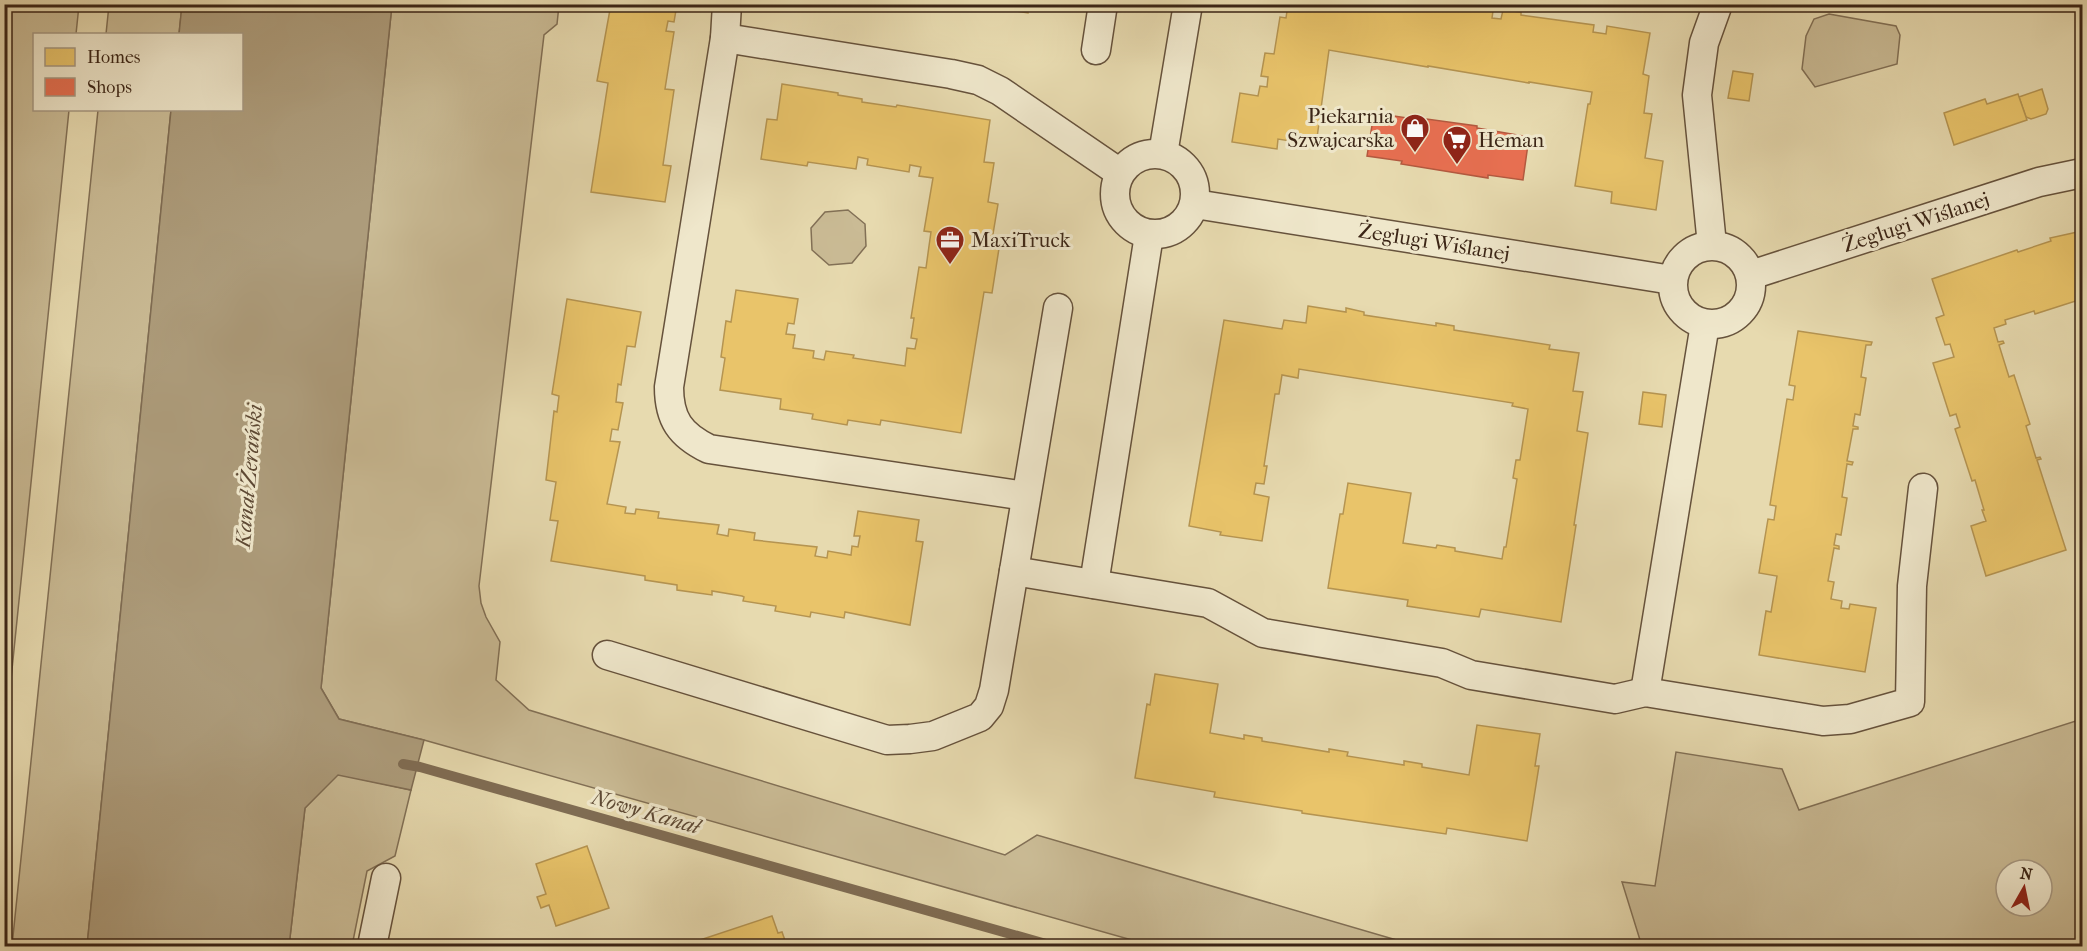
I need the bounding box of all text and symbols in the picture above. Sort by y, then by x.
legend [33,33,243,111]
text: Homes [87,47,141,68]
text: Shops [87,77,132,98]
place label: Piekarnia Szwajcarska [1287,104,1394,152]
shop icon: Piekarnia Szwajcarska [1399,112,1431,154]
supermarket icon: Heman [1441,124,1473,166]
place label: Heman [1478,128,1544,152]
street label: Żeglugi Wiślanej [1839,187,1993,257]
street label: Żeglugi Wiślanej [1356,218,1512,266]
office icon: MaxiTruck [934,224,966,266]
place label: MaxiTruck [971,228,1071,252]
water label: Kanał Żerański [230,402,268,551]
water label: Nowy Kanał [588,784,705,841]
north arrow [1994,858,2054,918]
text: N [2019,863,2035,884]

